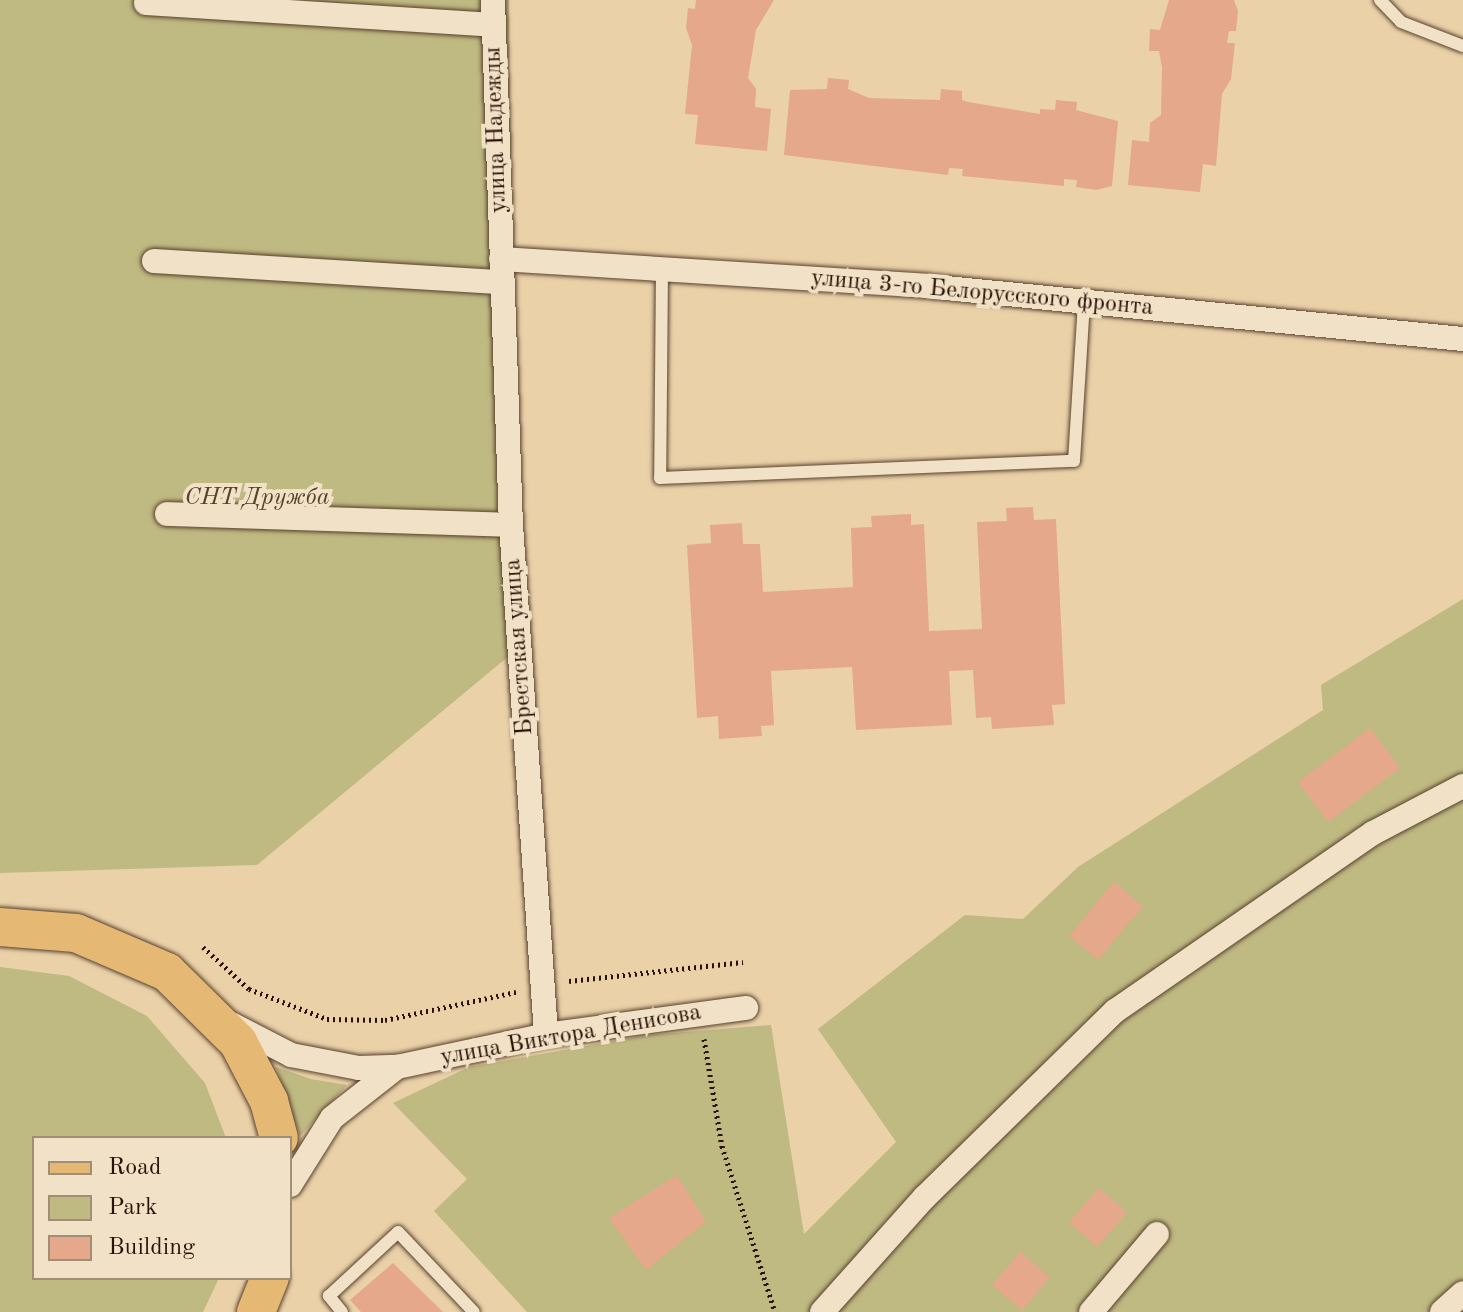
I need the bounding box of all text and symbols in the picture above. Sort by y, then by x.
street label: улица Надежды [480,46,514,214]
street label: улица 3-го Белорусского фронта [810,265,1154,323]
park label: СНТ Дружба [184,485,330,513]
street label: Брестская улица [499,558,541,736]
street label: улица Виктора Денисова [438,999,704,1073]
legend [32,1136,292,1280]
text: Road [108,1156,161,1180]
text: Park [108,1196,157,1220]
text: Building [108,1236,195,1260]

